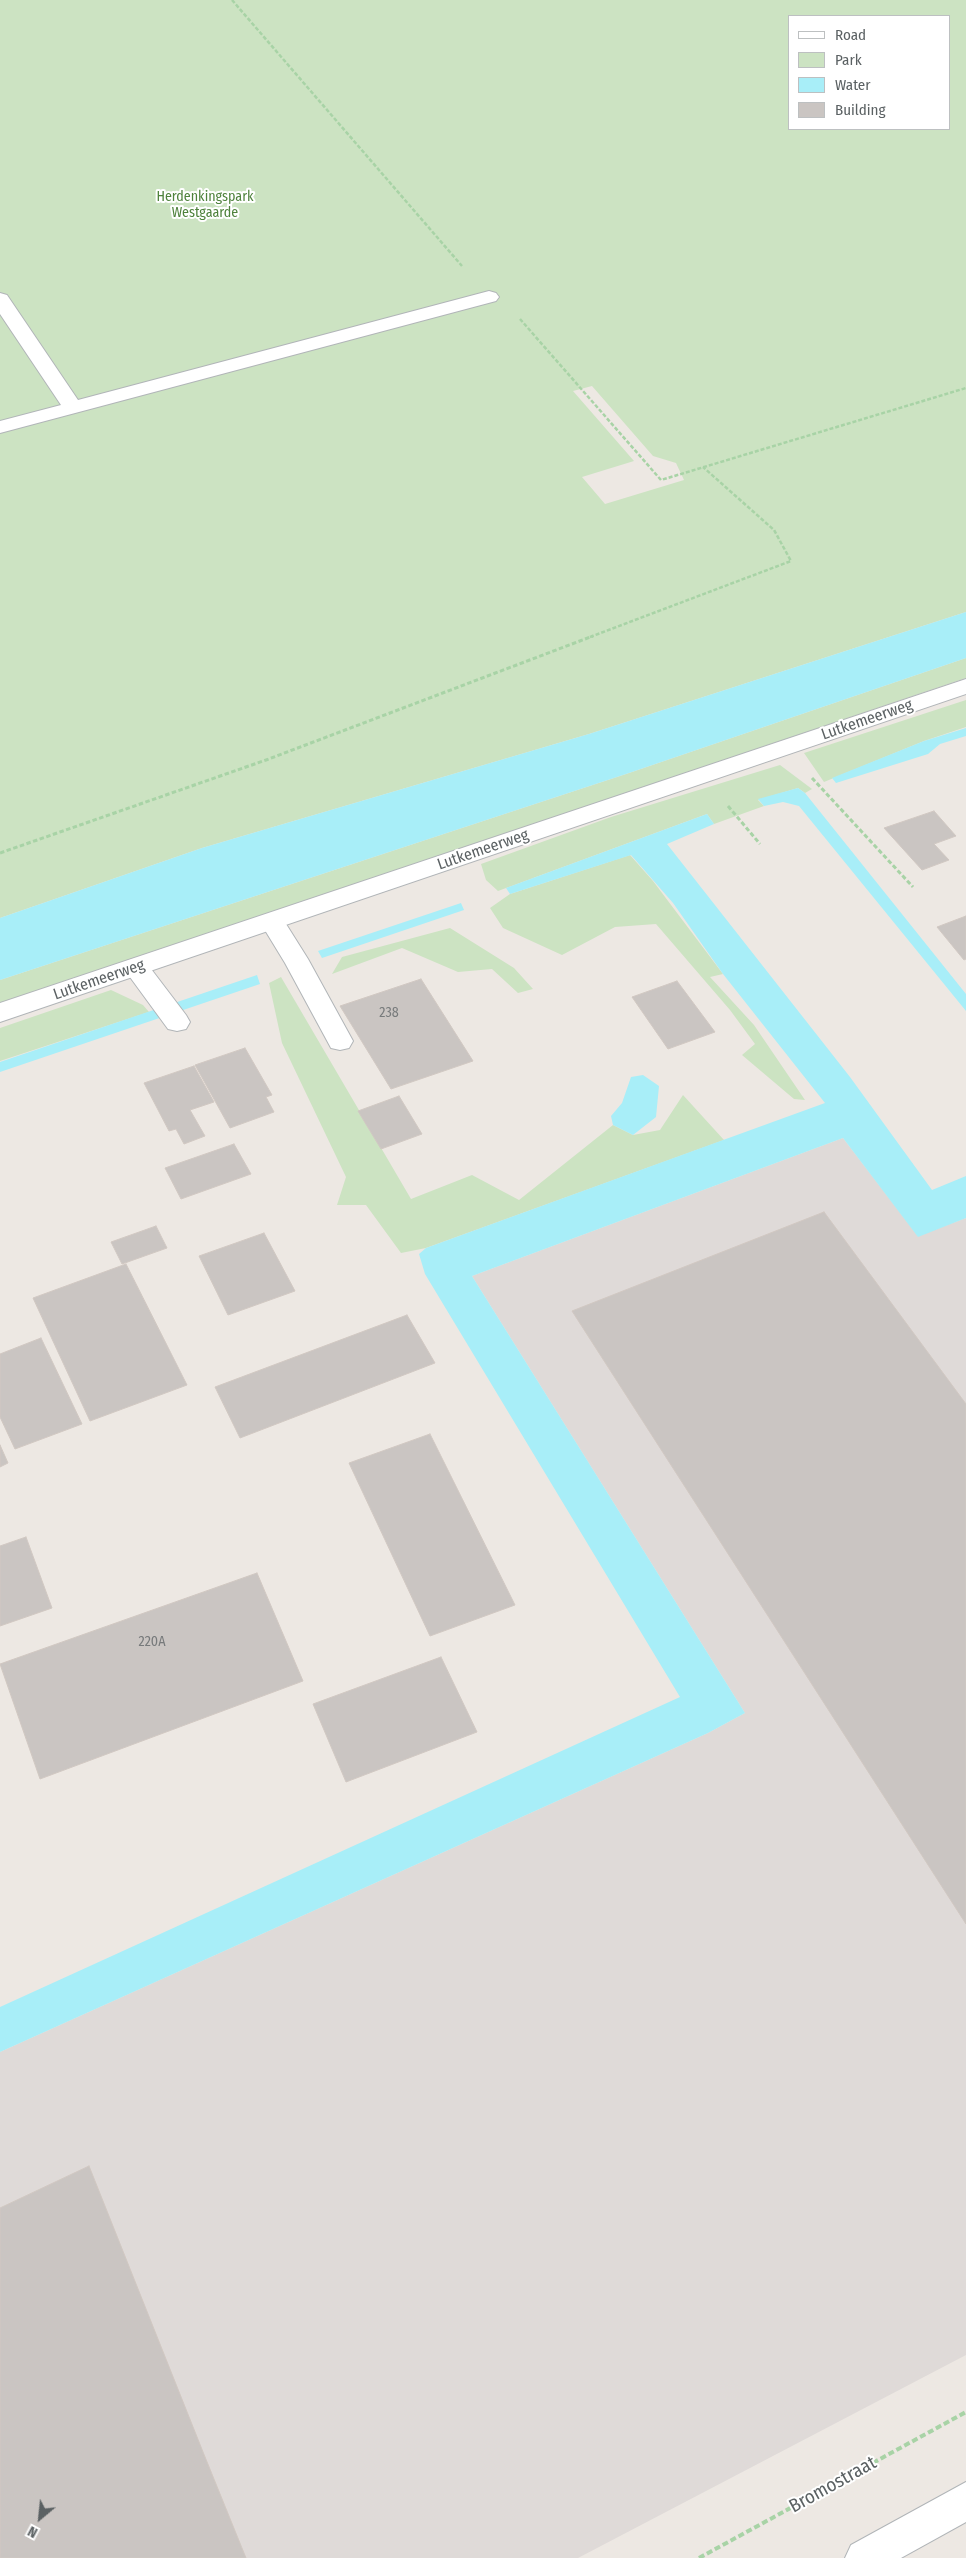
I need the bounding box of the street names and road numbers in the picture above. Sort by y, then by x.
street label: Lutkemeerweg [819,695,915,745]
street label: Lutkemeerweg [435,825,531,875]
street label: Lutkemeerweg [51,955,147,1005]
street label: Bromostraat [785,2452,881,2518]

